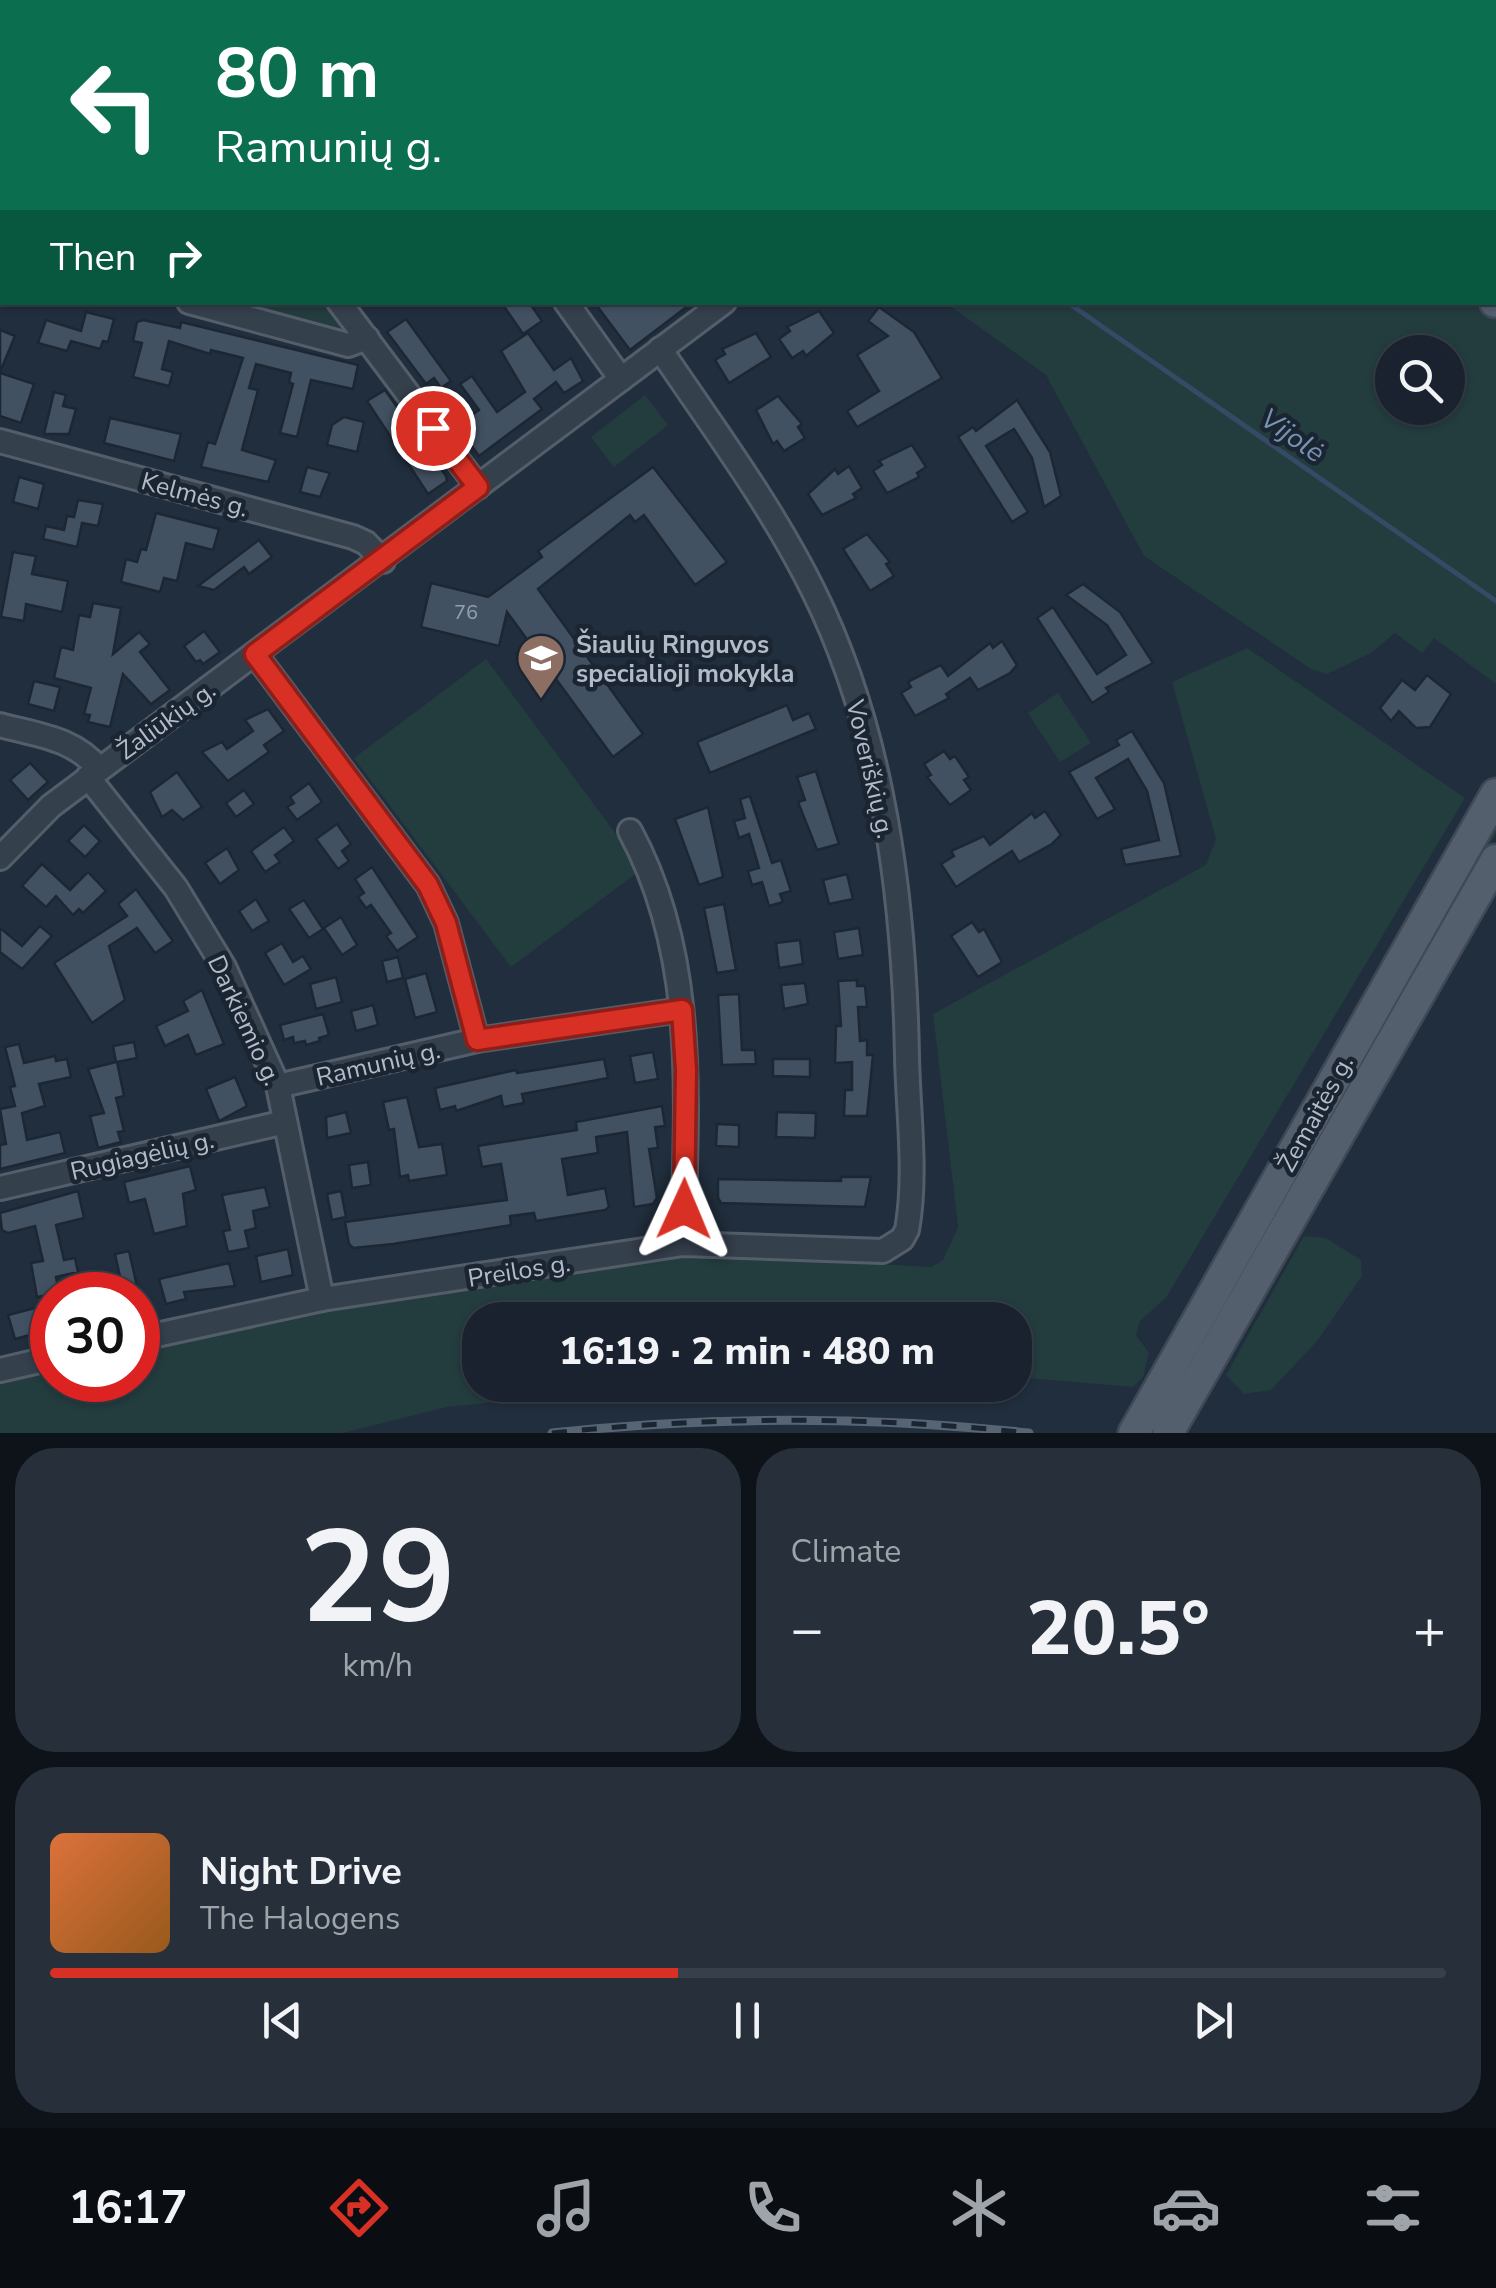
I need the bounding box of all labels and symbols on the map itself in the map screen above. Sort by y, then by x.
pin [391,386,476,471]
water label: Vijolė [1252,400,1332,472]
street label: Kelmės g. [137,464,252,526]
house number: 76 [454,599,478,626]
place label: Šiaulių Ringuvos specialioji mokykla [576,628,794,691]
school or university icon: Šiaulių Ringuvos specialioji mokykla [515,632,567,700]
street label: Žaliūkių g. [110,674,223,768]
street label: Voveriškių g. [837,696,902,842]
street label: Darkiemio g. [199,950,289,1091]
street label: Ramunių g. [313,1033,444,1095]
street label: Žemaitės g. [1270,1049,1362,1178]
street label: Rugiagėlių g. [67,1123,217,1189]
position arrow [632,1157,736,1261]
street label: Preilos g. [465,1246,573,1296]
speed limit sign: 30 [30,1272,160,1402]

